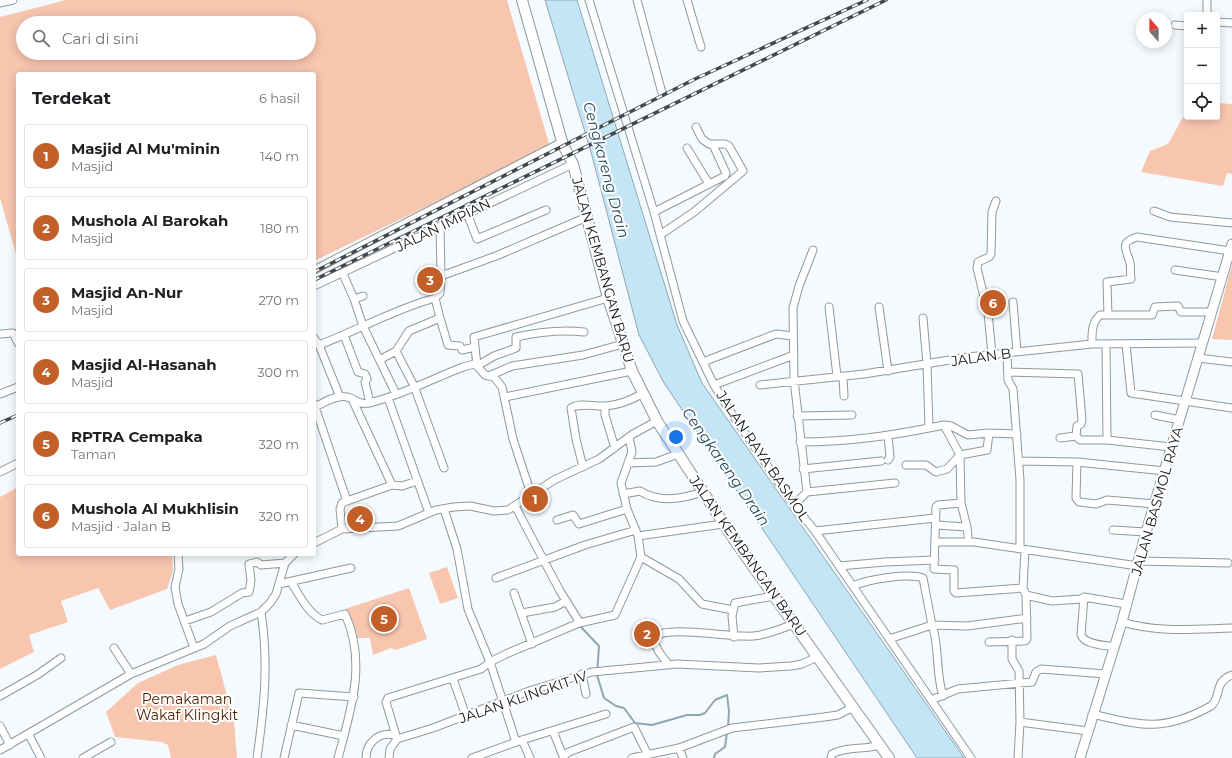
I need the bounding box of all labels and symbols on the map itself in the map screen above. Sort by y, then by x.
north arrow [1136,12,1172,48]
water label: Cengkareng Drain [579,100,634,240]
street label: JALAN KEMBANGAN BARU [568,174,638,365]
street label: JALAN IMPIAN [392,194,493,256]
pin: 3 [417,265,443,295]
pin: 6 [980,288,1006,318]
street label: JALAN B [949,344,1012,370]
street label: JALAN RAYA BASMOL [712,386,814,526]
water label: Cengkareng Drain [678,404,774,530]
street label: JALAN BASMOL RAYA [1127,424,1187,579]
your location [666,427,686,447]
street label: JALAN KEMBANGAN BARU [685,471,811,640]
pin: 1 [522,484,548,514]
pin: 4 [347,504,373,534]
pin: 5 [371,604,397,634]
pin: 2 [634,619,660,649]
street label: JALAN KLINGKIT IV [456,667,590,728]
park label: Pemakaman Wakaf Klingkit [136,690,238,724]

